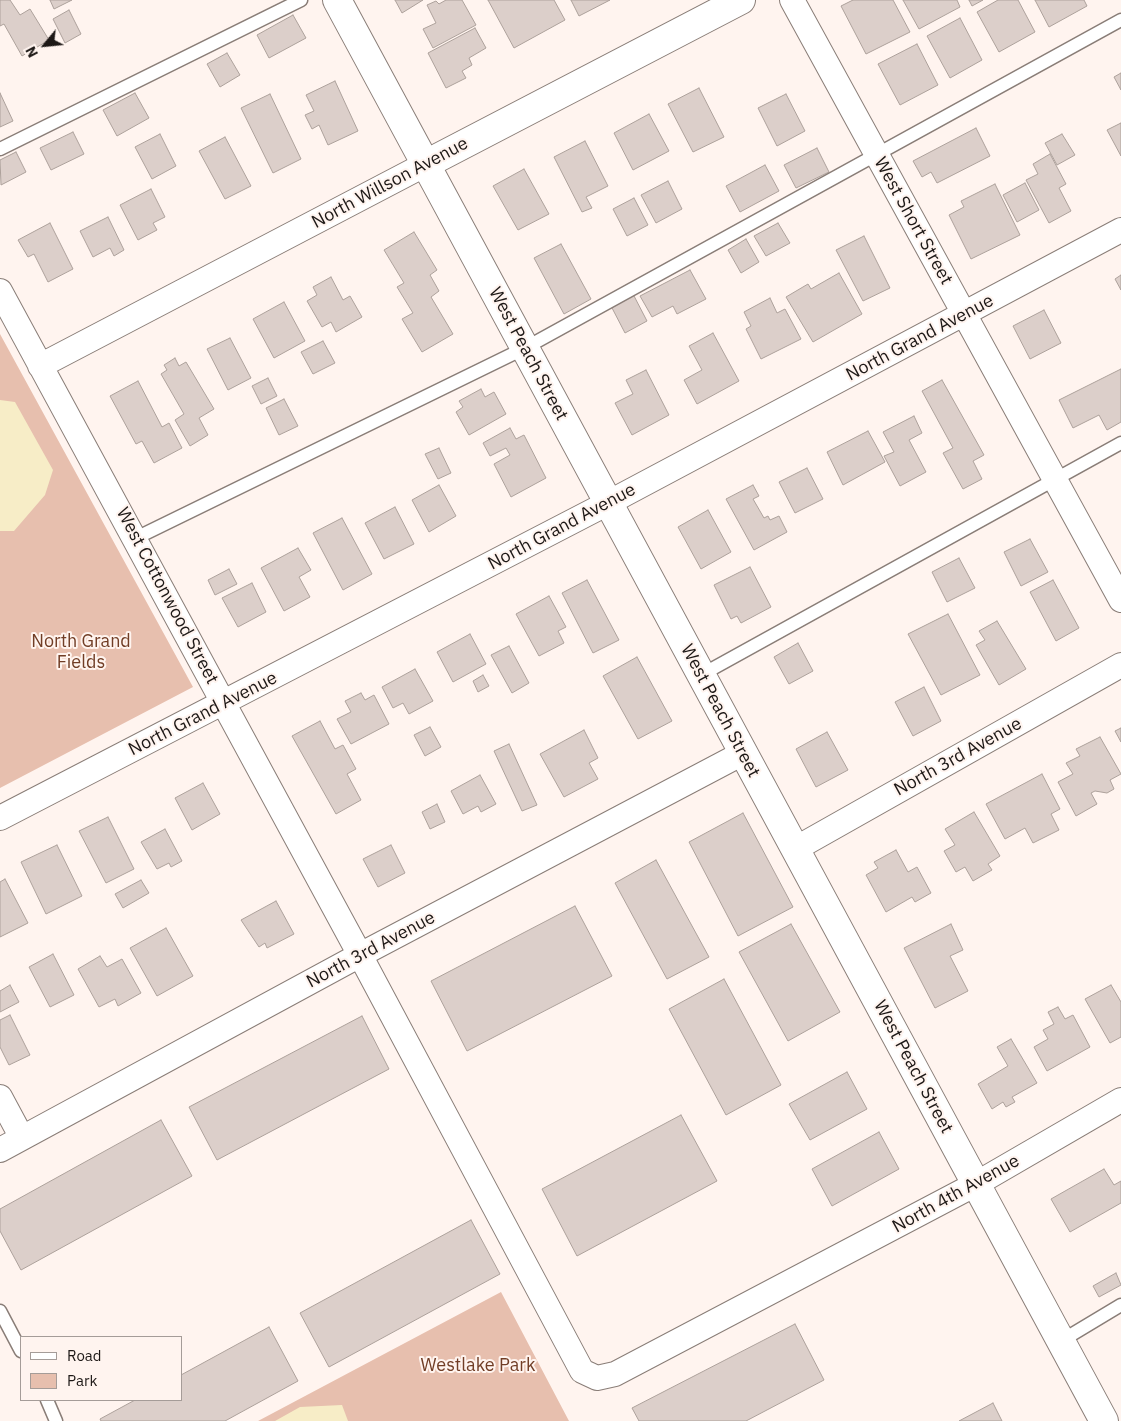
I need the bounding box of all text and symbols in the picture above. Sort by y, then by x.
north arrow [20,20,70,70]
text: N [21,43,42,61]
street label: North Willson Avenue [308,133,472,233]
street label: West Short Street [869,154,957,288]
street label: West Peach Street [484,284,572,424]
street label: North Grand Avenue [843,290,997,386]
street label: North Grand Avenue [485,479,639,575]
street label: West Cottonwood Street [111,504,223,688]
park label: North Grand Fields [31,631,131,674]
street label: West Peach Street [676,641,764,781]
street label: North Grand Avenue [125,667,281,761]
street label: North 3rd Avenue [891,713,1025,801]
street label: North 3rd Avenue [303,907,439,993]
street label: West Peach Street [869,997,957,1137]
street label: North 4th Avenue [889,1150,1023,1238]
legend [20,1336,182,1401]
text: Road [67,1346,102,1365]
park label: Westlake Park [421,1355,535,1377]
text: Park [67,1371,97,1390]

